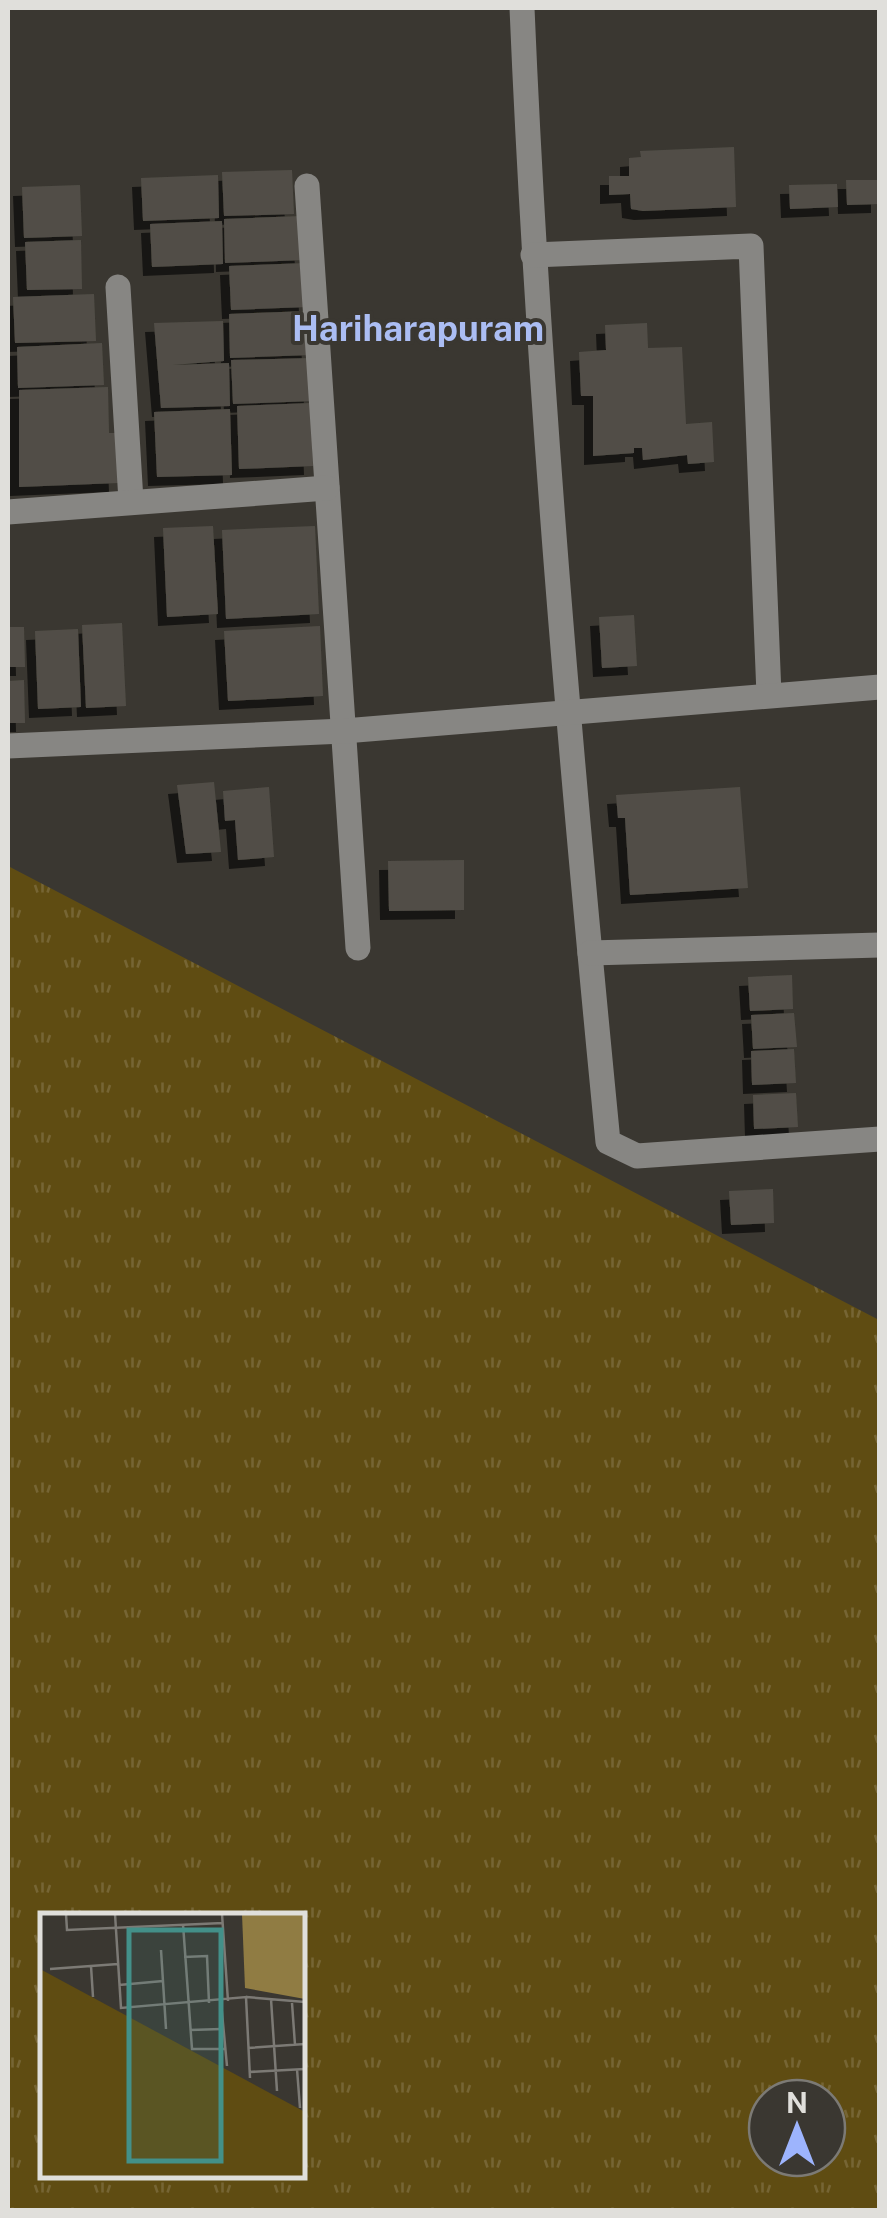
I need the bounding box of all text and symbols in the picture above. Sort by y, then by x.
district label: Hariharapuram [292,308,544,349]
inset map [40,1913,305,2178]
north arrow [747,2078,847,2178]
text: N [786,2086,808,2119]

